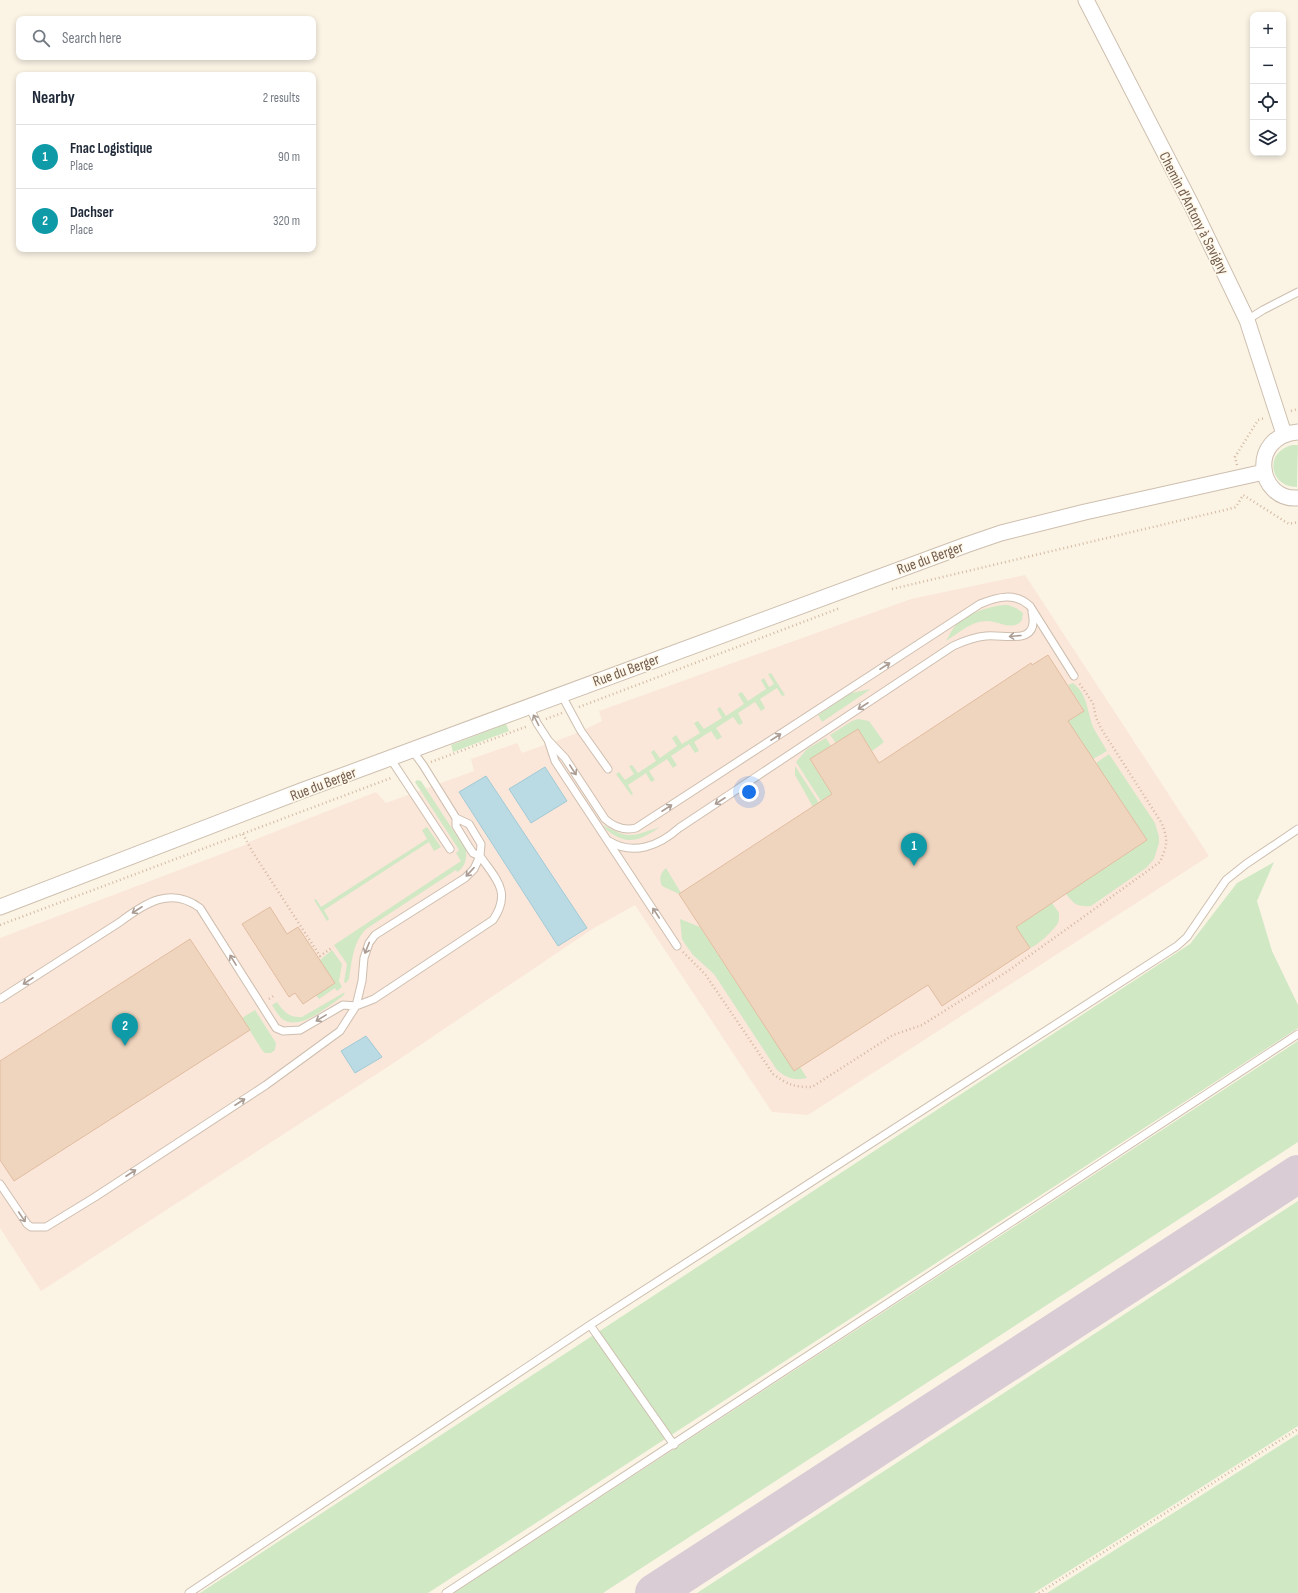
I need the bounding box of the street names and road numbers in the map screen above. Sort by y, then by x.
street label: Chemin d'Antony à Savigny [1154,149,1233,278]
street label: Rue du Berger [894,537,967,579]
street label: Rue du Berger [590,649,663,691]
street label: Rue du Berger [287,763,360,806]

